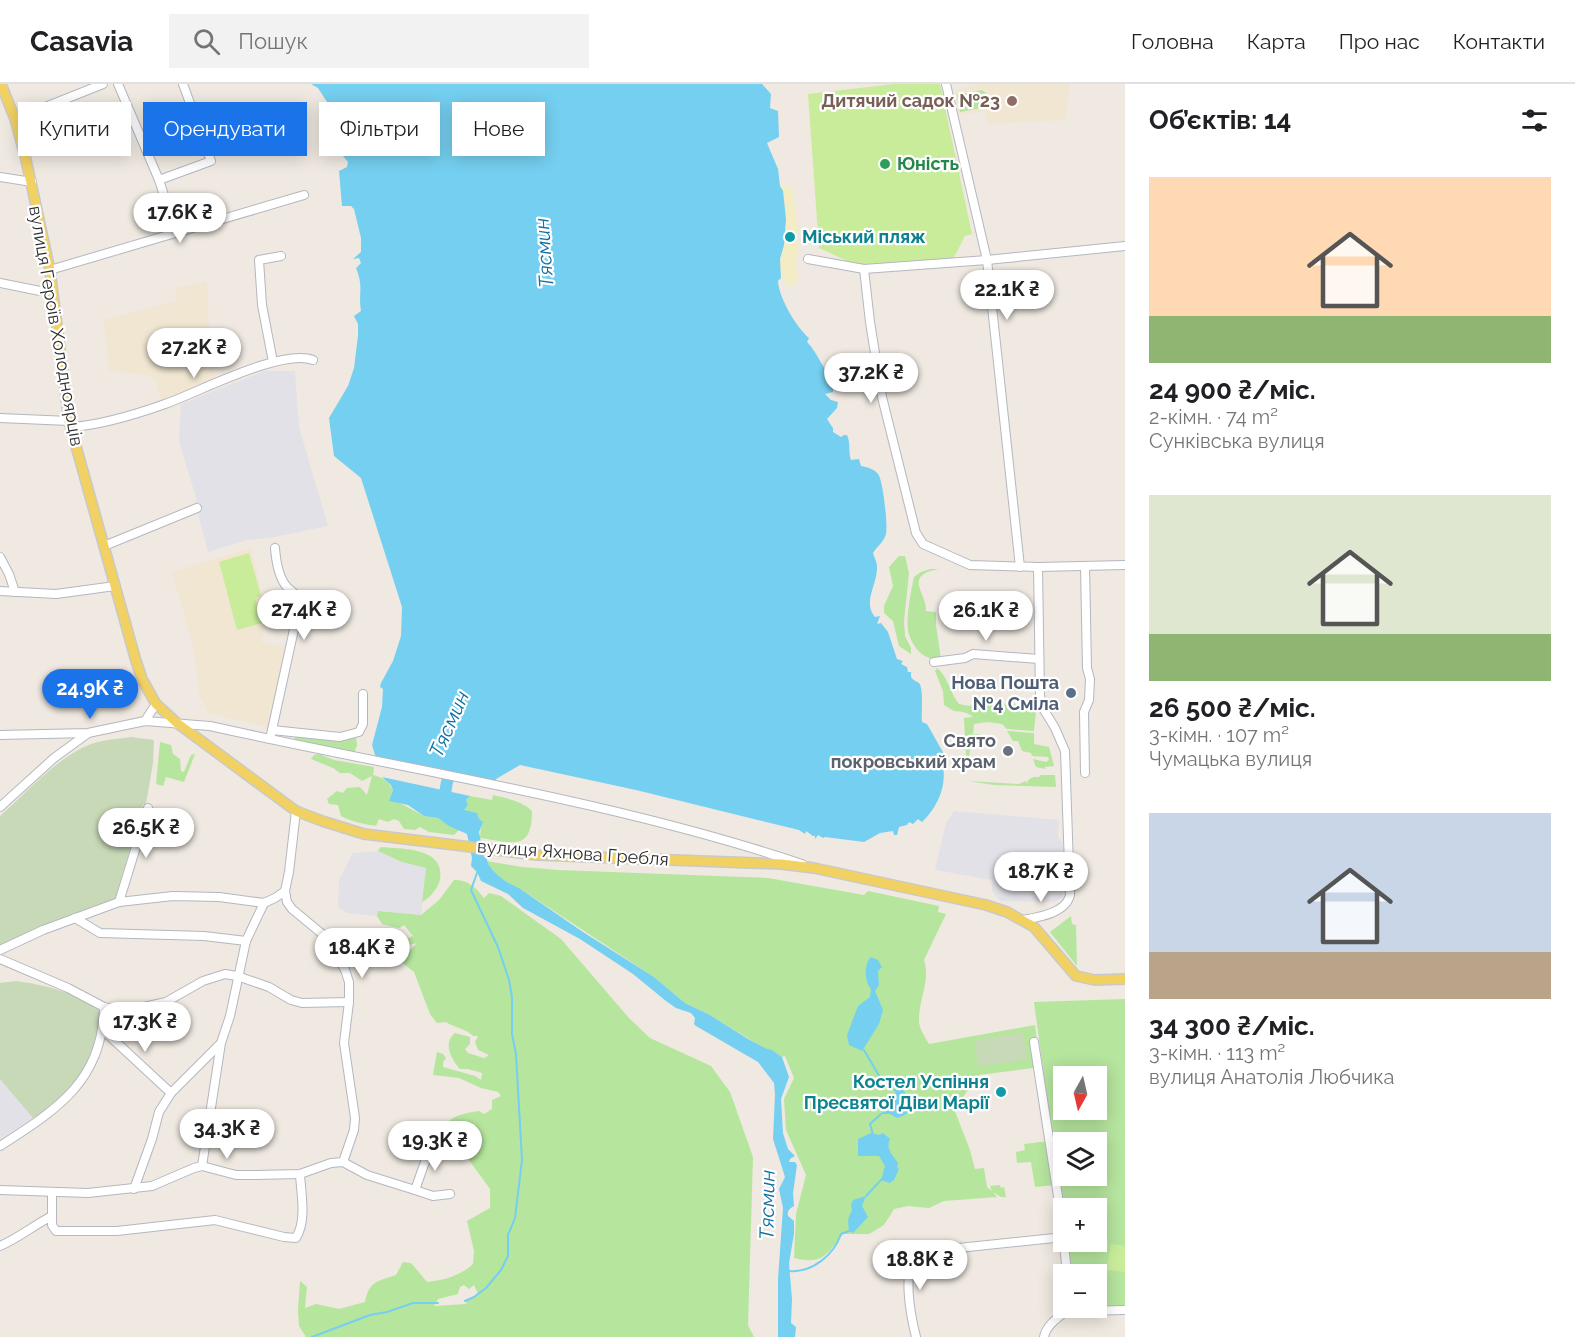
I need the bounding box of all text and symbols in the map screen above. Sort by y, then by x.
search box [169,14,589,68]
text: Casavia [30,25,133,58]
icon: search [190,25,223,58]
text: Пошук [238,28,308,54]
text: Головна [1131,29,1214,54]
text: Карта [1247,29,1306,54]
text: Про нас [1339,29,1420,54]
text: Контакти [1453,29,1545,54]
place label: Дитячий садок №23 [821,90,1000,111]
marker: Дитячий садок №23 [1005,94,1019,108]
chip: Купити [18,102,131,156]
chip: Орендувати [143,102,307,156]
chip: Фільтри [319,102,440,156]
chip: Нове [452,102,545,156]
icon: filters [1518,104,1551,137]
text: Об’єктів: 14 [1149,105,1291,135]
place label: Юність [897,153,960,174]
marker: Юність [878,157,892,171]
pin: 17.6K ₴ [125,193,235,244]
text: 17.6K ₴ [147,200,213,224]
street label: вулиця Героїв Холодноярців [25,204,88,448]
icon: home [1296,216,1404,324]
water label: Тясмин [530,217,558,289]
place label: Міський пляж [802,226,926,247]
marker: Міський пляж [783,230,797,244]
pin: 22.1K ₴ [952,270,1062,321]
text: 22.1K ₴ [974,277,1040,301]
pin: 27.2K ₴ [139,328,249,379]
text: 27.2K ₴ [161,335,227,359]
pin: 37.2K ₴ [816,353,926,404]
text: 37.2K ₴ [838,360,904,384]
text: 24 900 ₴/міс. [1149,375,1316,405]
text: 2-кімн. · 74 m² [1149,405,1278,429]
text: Сунківська вулиця [1149,429,1325,453]
icon: home [1296,534,1404,642]
pin: 27.4K ₴ [249,590,359,641]
pin: 26.1K ₴ [931,591,1041,642]
text: 27.4K ₴ [271,597,337,621]
text: 26.1K ₴ [953,598,1019,622]
pin: 24.9K ₴ [35,669,145,720]
place label: Нова Пошта №4 Сміла [951,672,1059,714]
text: 24.9K ₴ [56,676,124,700]
marker: Нова Пошта №4 Сміла [1064,686,1078,700]
water label: Тясмин [424,687,474,761]
text: 26 500 ₴/міс. [1149,693,1316,723]
text: 3-кімн. · 107 m² [1149,723,1289,747]
place label: Свято покровський храм [831,730,996,772]
marker: Свято покровський храм [1001,744,1015,758]
text: Чумацька вулиця [1149,747,1312,771]
pin: 26.5K ₴ [91,808,201,859]
text: 26.5K ₴ [112,815,180,839]
street label: вулиця Яхнова Гребля [477,835,669,870]
pin: 18.7K ₴ [986,852,1096,903]
icon: home [1296,852,1404,960]
text: 18.7K ₴ [1008,859,1074,883]
pin: 18.4K ₴ [307,928,417,979]
text: 18.4K ₴ [329,935,395,959]
pin: 17.3K ₴ [90,1002,200,1053]
text: 17.3K ₴ [113,1009,177,1033]
text: 34 300 ₴/міс. [1149,1011,1315,1041]
text: 3-кімн. · 113 m² [1149,1041,1285,1065]
text: вулиця Анатолія Любчика [1149,1065,1395,1089]
north arrow [1053,1066,1107,1120]
map controls [1053,1066,1107,1318]
place label: Костел Успіння Пресвятої Діви Марії [804,1071,990,1113]
marker: Костел Успіння Пресвятої Діви Марії [994,1085,1008,1099]
pin: 34.3K ₴ [172,1109,282,1160]
text: 34.3K ₴ [194,1116,260,1140]
pin: 19.3K ₴ [380,1121,490,1172]
text: 19.3K ₴ [402,1128,468,1152]
button: layers [1053,1132,1107,1186]
water label: Тясмин [754,1170,780,1240]
button: + [1053,1198,1107,1252]
pin: 18.8K ₴ [865,1240,975,1291]
text: 18.8K ₴ [886,1247,954,1271]
button: − [1053,1264,1107,1318]

